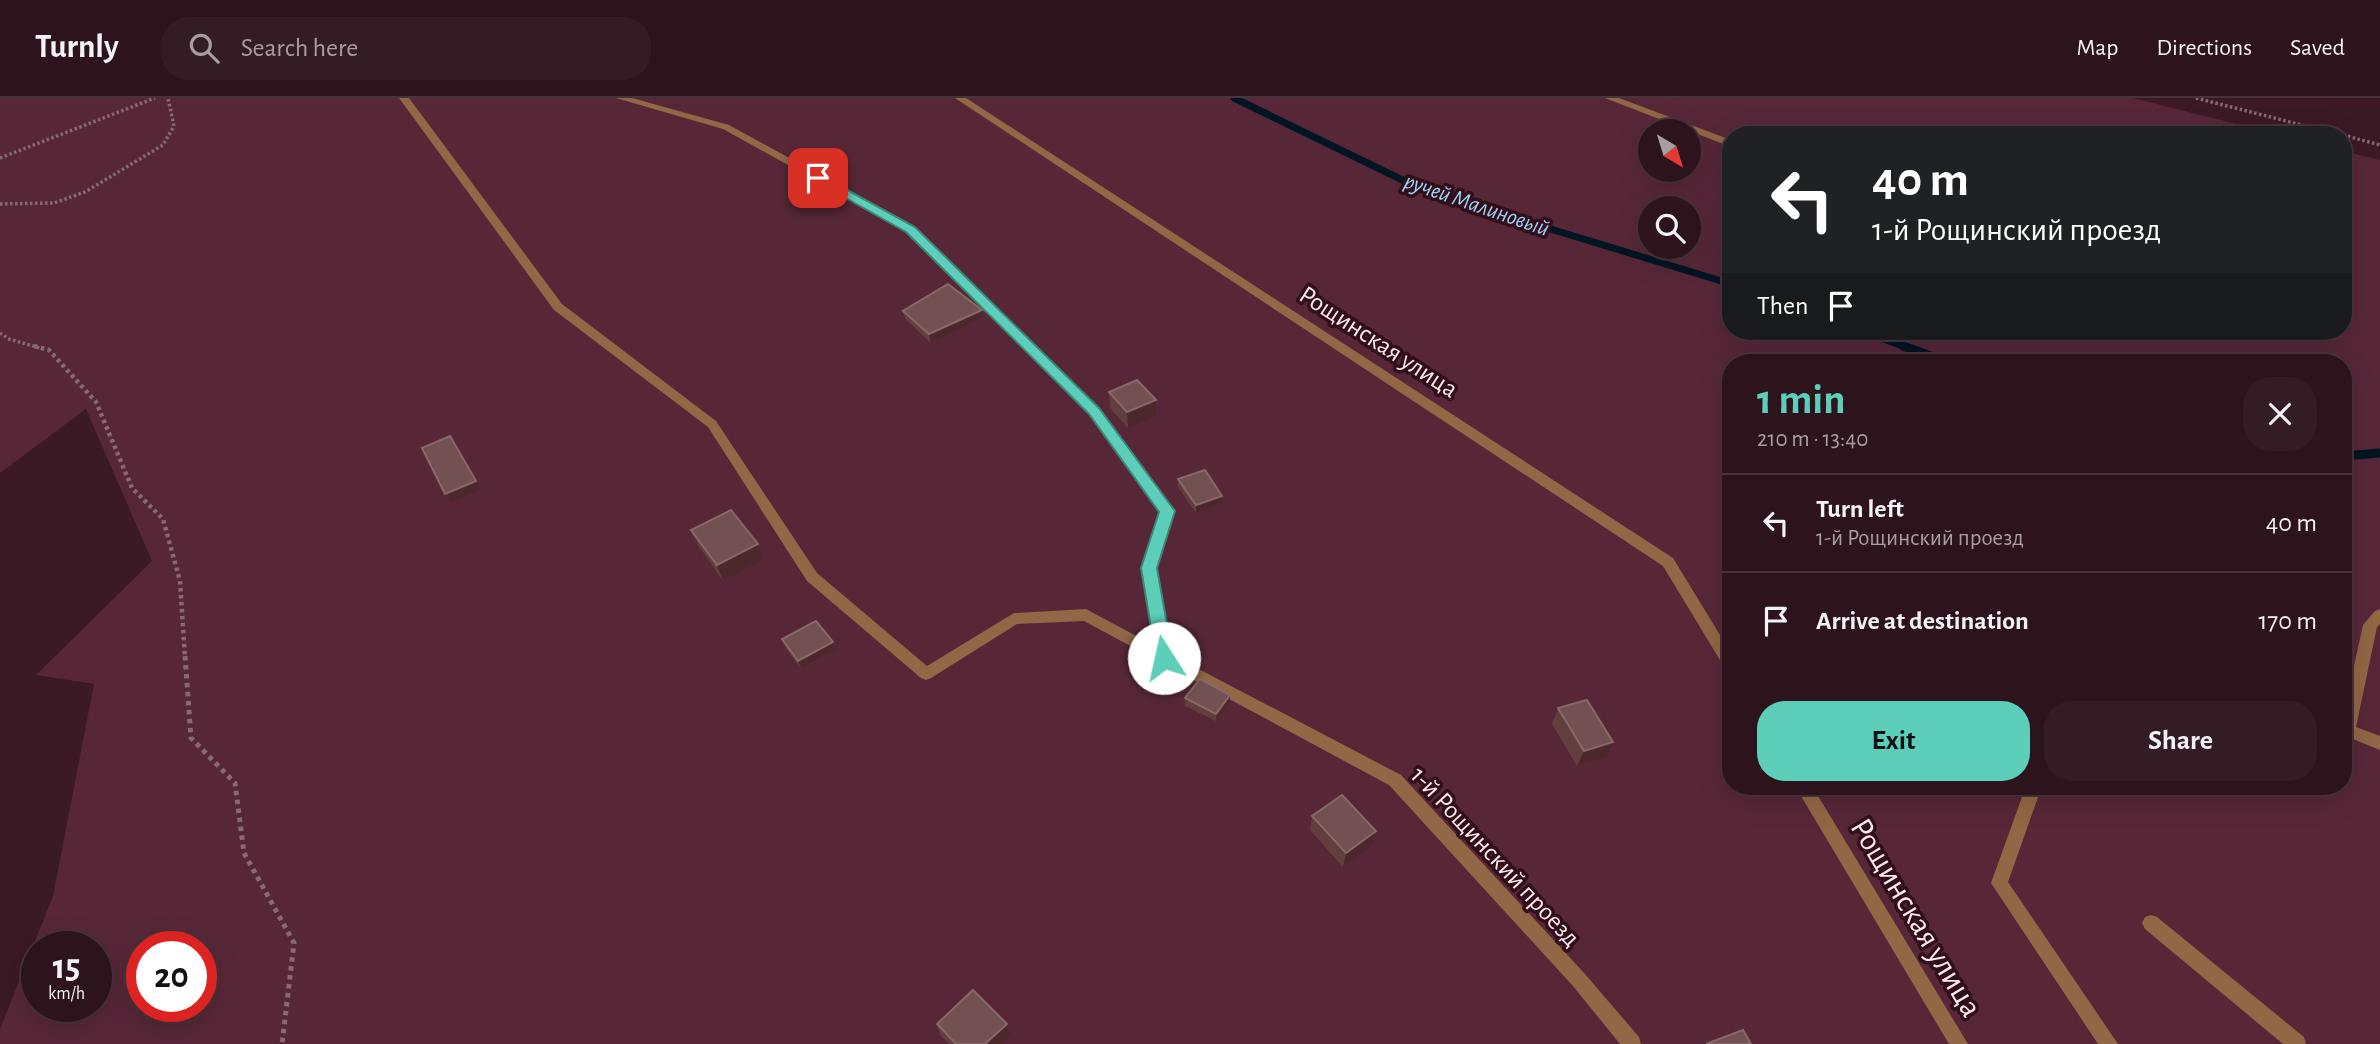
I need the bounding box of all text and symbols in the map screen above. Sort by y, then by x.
search box [161,17,651,80]
icon: search [185,29,223,67]
text: Turnly [35,31,119,64]
text: Search here [241,35,358,61]
text: Map [2076,36,2118,60]
text: Directions [2156,36,2252,60]
text: Saved [2290,36,2345,60]
north arrow [1638,119,1701,182]
map controls [1638,119,1701,259]
pin [788,148,848,208]
icon: left [1757,154,1848,245]
text: 40 m [1872,156,1969,205]
icon: arrive [799,159,837,197]
water label: ручей Малиновый [1401,170,1552,241]
button: search [1638,196,1701,259]
text: 1-й Рощинский проезд [1872,214,2161,246]
street label: Рощинская улица [1295,281,1462,403]
icon: arrive [1822,287,1860,325]
text: Then [1757,293,1808,319]
button: close [2243,377,2317,451]
text: 1 min [1757,379,1846,421]
text: 210 m · 13:40 [1757,428,1868,451]
text: Turn left [1816,496,1904,522]
icon: left [1757,504,1795,542]
text: 40 m [2266,510,2317,536]
text: 1-й Рощинский проезд [1816,527,2024,550]
icon: arrive [1757,602,1795,640]
text: Arrive at destination [1816,608,2029,634]
text: 170 m [2258,608,2317,634]
position arrow [1127,621,1201,695]
button: Exit [1757,701,2030,781]
button: Share [2044,701,2317,781]
street label: 1-й Рощинский проезд [1406,762,1585,951]
street label: Рощинская улица [1844,813,1988,1022]
speed limit sign: 20 [126,931,217,1022]
text: 15 [53,950,80,985]
text: km/h [48,985,85,1003]

